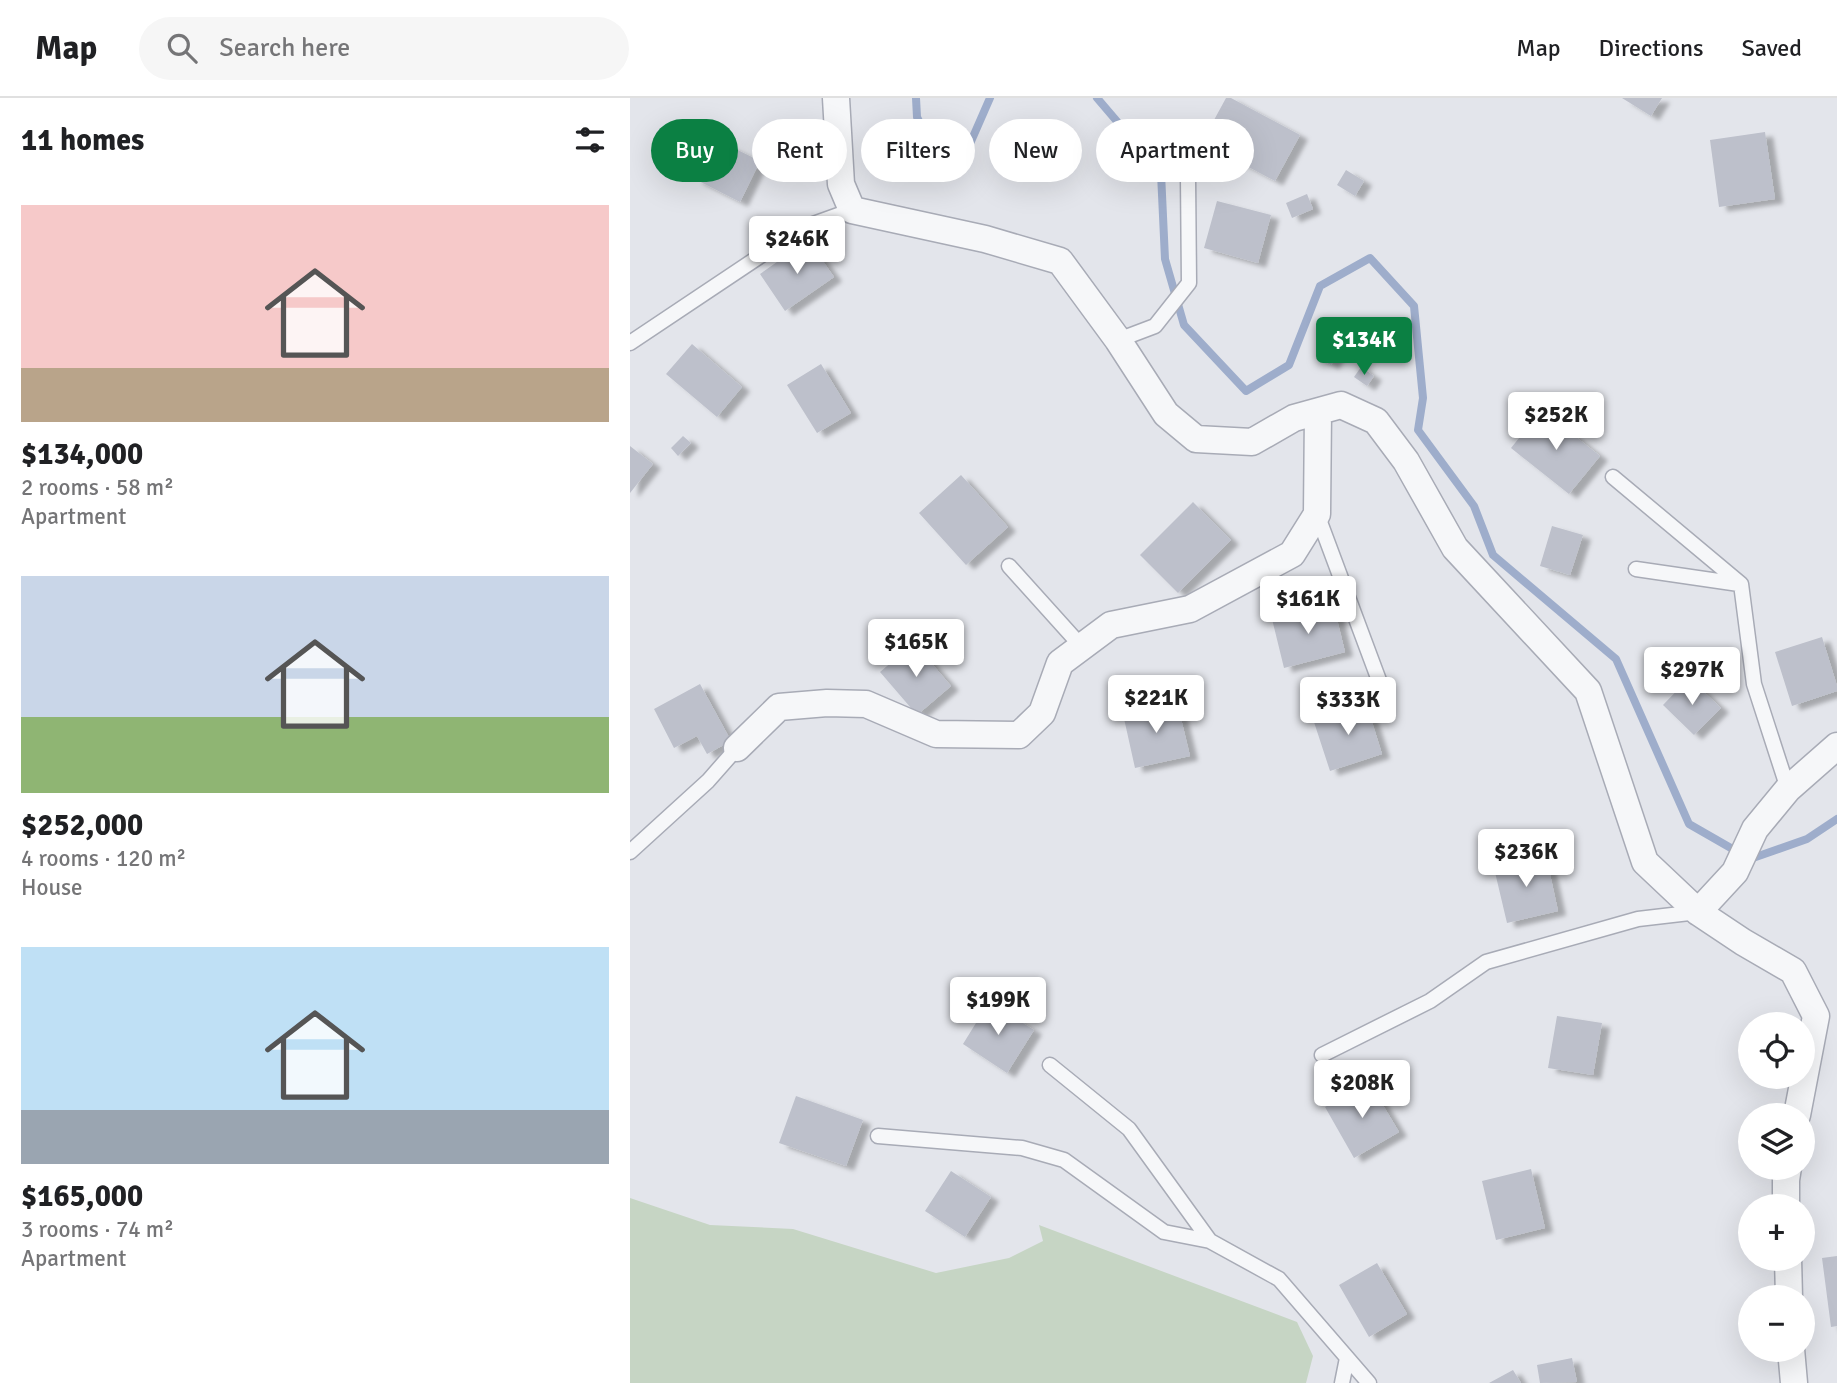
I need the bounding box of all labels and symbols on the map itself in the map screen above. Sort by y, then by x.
pin: $246K [748,216,846,276]
pin: $134K [1315,317,1413,377]
pin: $252K [1507,392,1605,452]
pin: $161K [1259,576,1357,636]
pin: $165K [867,620,965,679]
pin: $297K [1643,648,1741,707]
pin: $221K [1107,676,1205,735]
pin: $333K [1299,678,1397,737]
pin: $236K [1477,830,1575,889]
pin: $199K [949,978,1047,1037]
pin: $208K [1313,1060,1411,1120]

